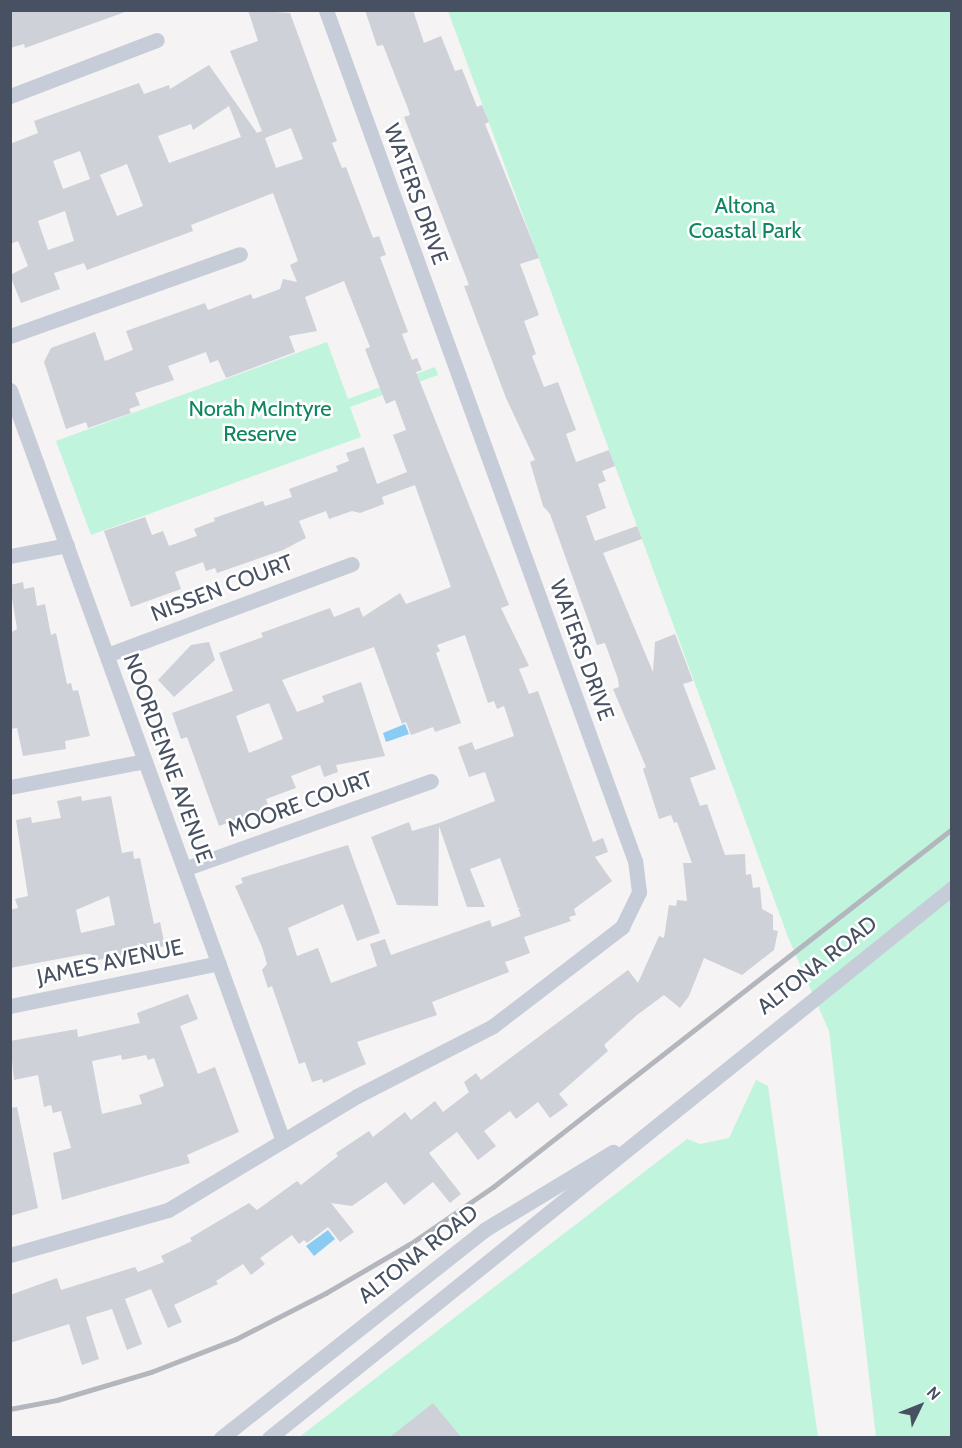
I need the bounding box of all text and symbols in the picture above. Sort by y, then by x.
street label: WATERS DRIVE [378,120,454,268]
park label: Altona Coastal Park [689,192,801,243]
park label: Norah McIntyre Reserve [189,395,331,446]
street label: NISSEN COURT [147,549,297,627]
street label: WATERS DRIVE [544,576,620,724]
street label: NOORDENNE AVENUE [118,650,218,866]
street label: MOORE COURT [224,765,376,843]
street label: ALTONA ROAD [752,910,882,1020]
street label: JAMES AVENUE [35,934,185,990]
street label: ALTONA ROAD [353,1199,483,1309]
north arrow [890,1376,950,1436]
text: N [923,1383,944,1404]

